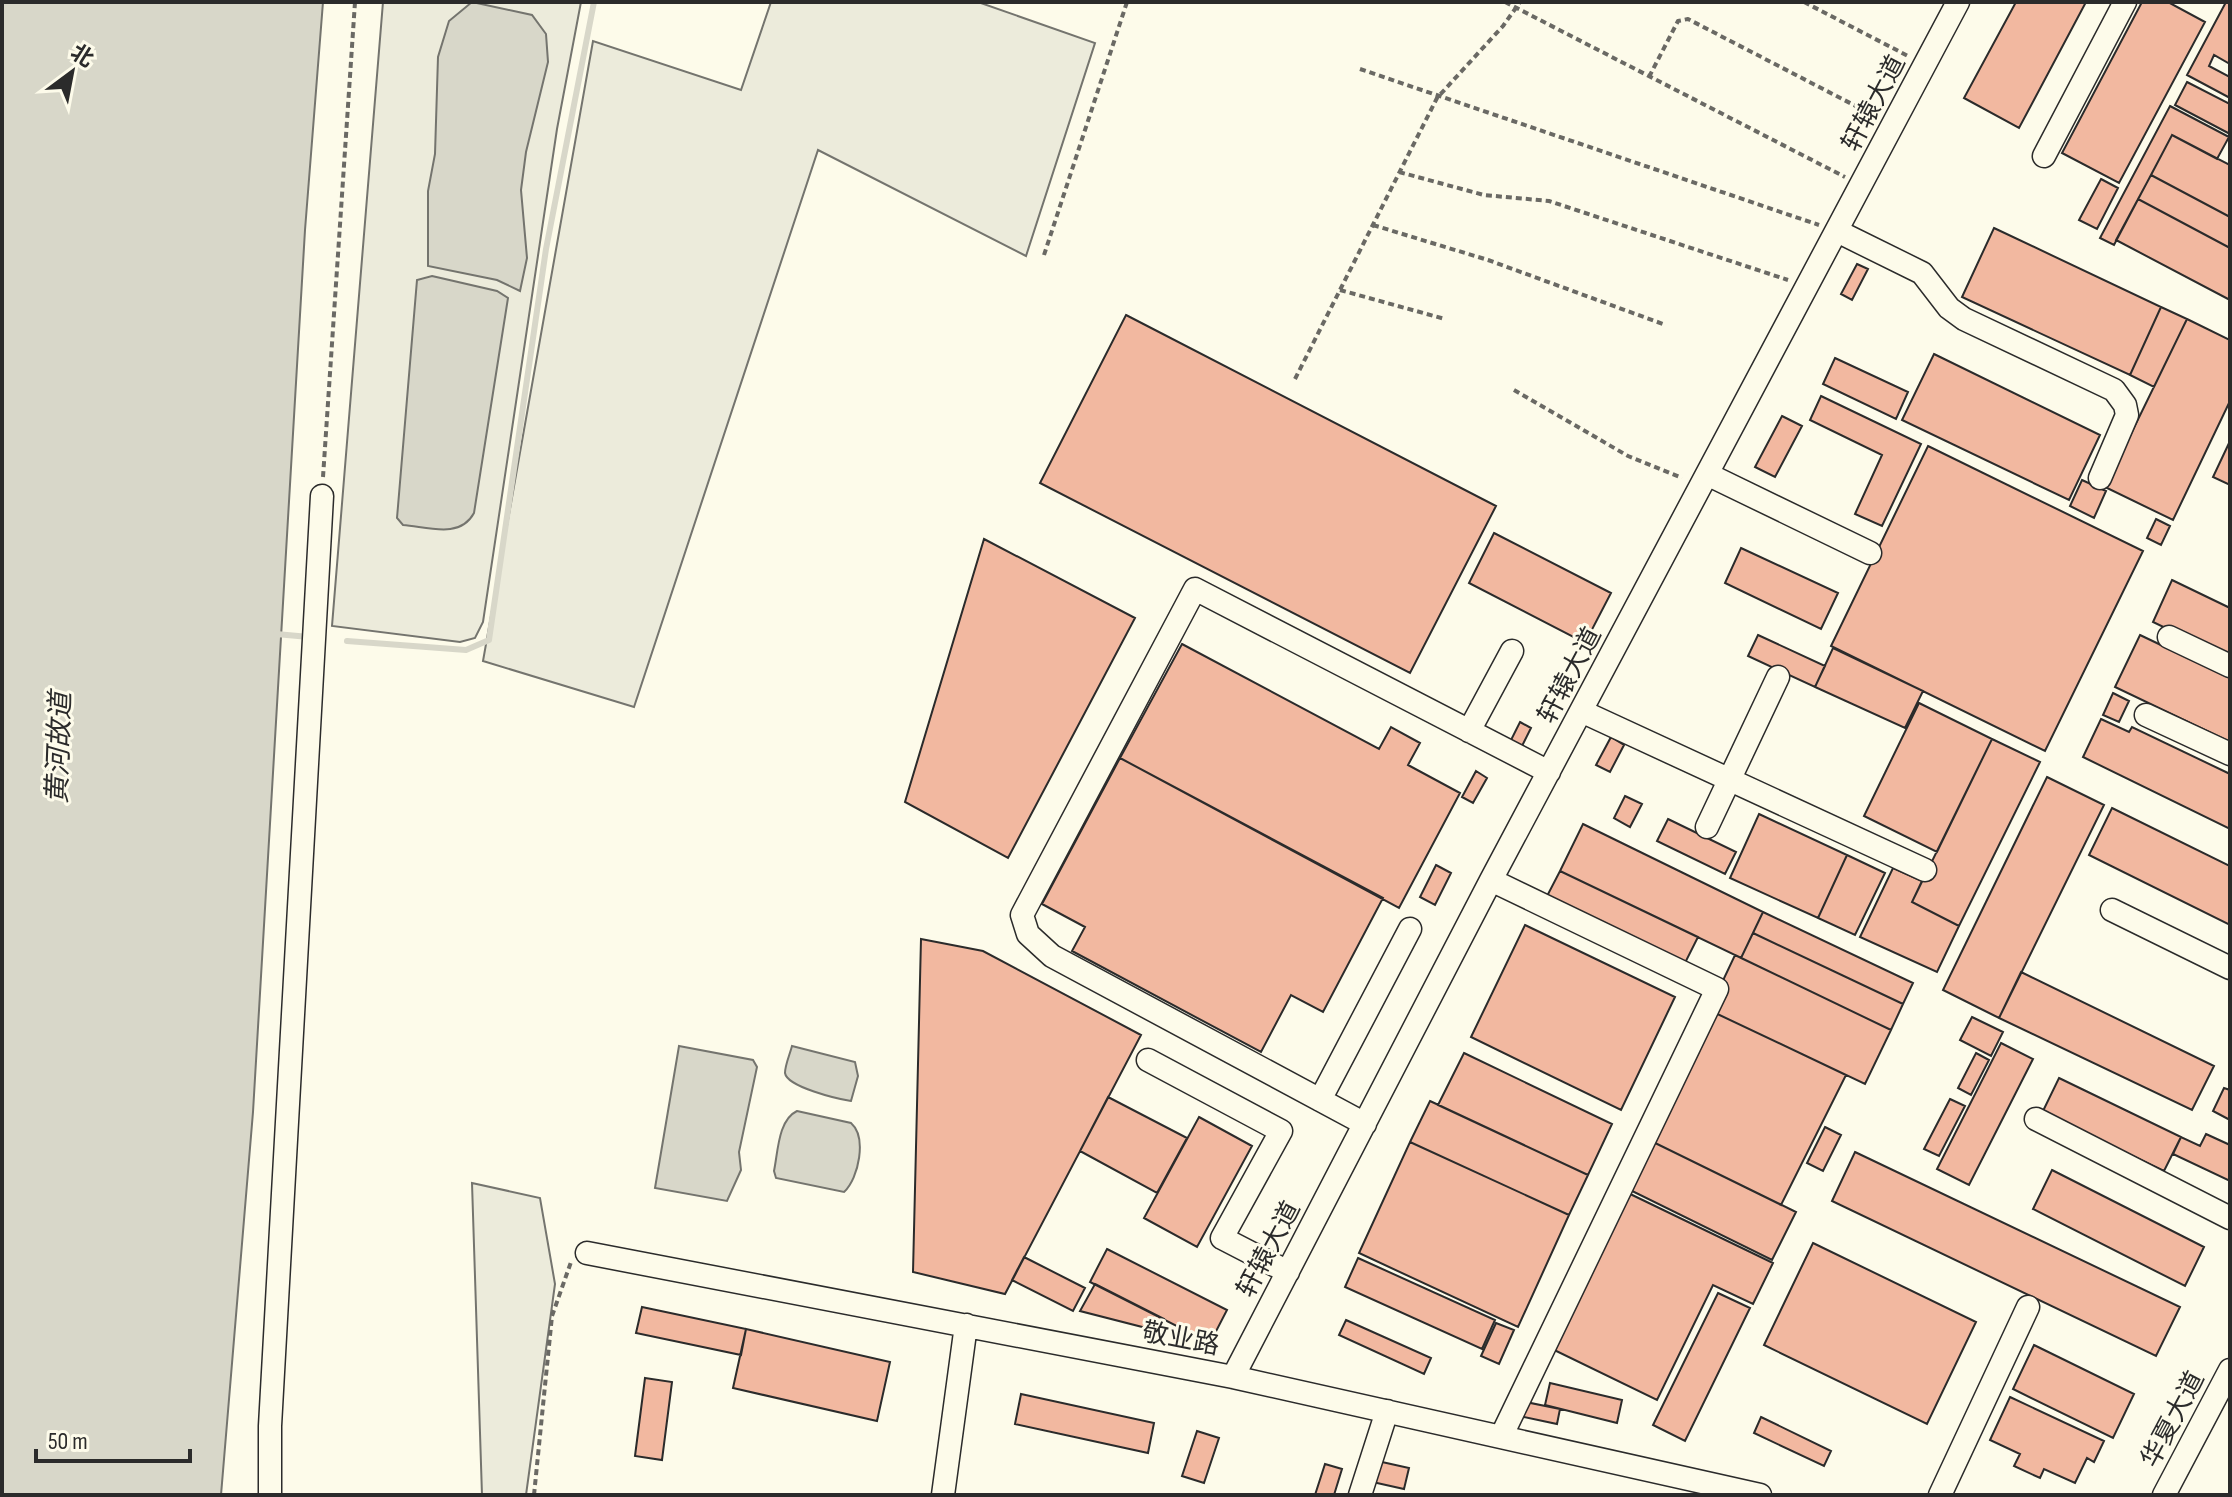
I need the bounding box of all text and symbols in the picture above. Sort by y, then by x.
north arrow [32,32,112,112]
text: 北 [65,39,98,74]
street label: 轩辕大道 [1836,51,1912,157]
street label: 轩辕大道 [1532,623,1608,729]
water label: 黄河故道 [41,688,78,805]
street label: 轩辕大道 [1231,1197,1307,1303]
street label: 敬业路 [1139,1317,1222,1362]
street label: 华夏大道 [2135,1367,2211,1473]
scale bar [36,1413,190,1463]
text: 50 m [48,1427,88,1456]

